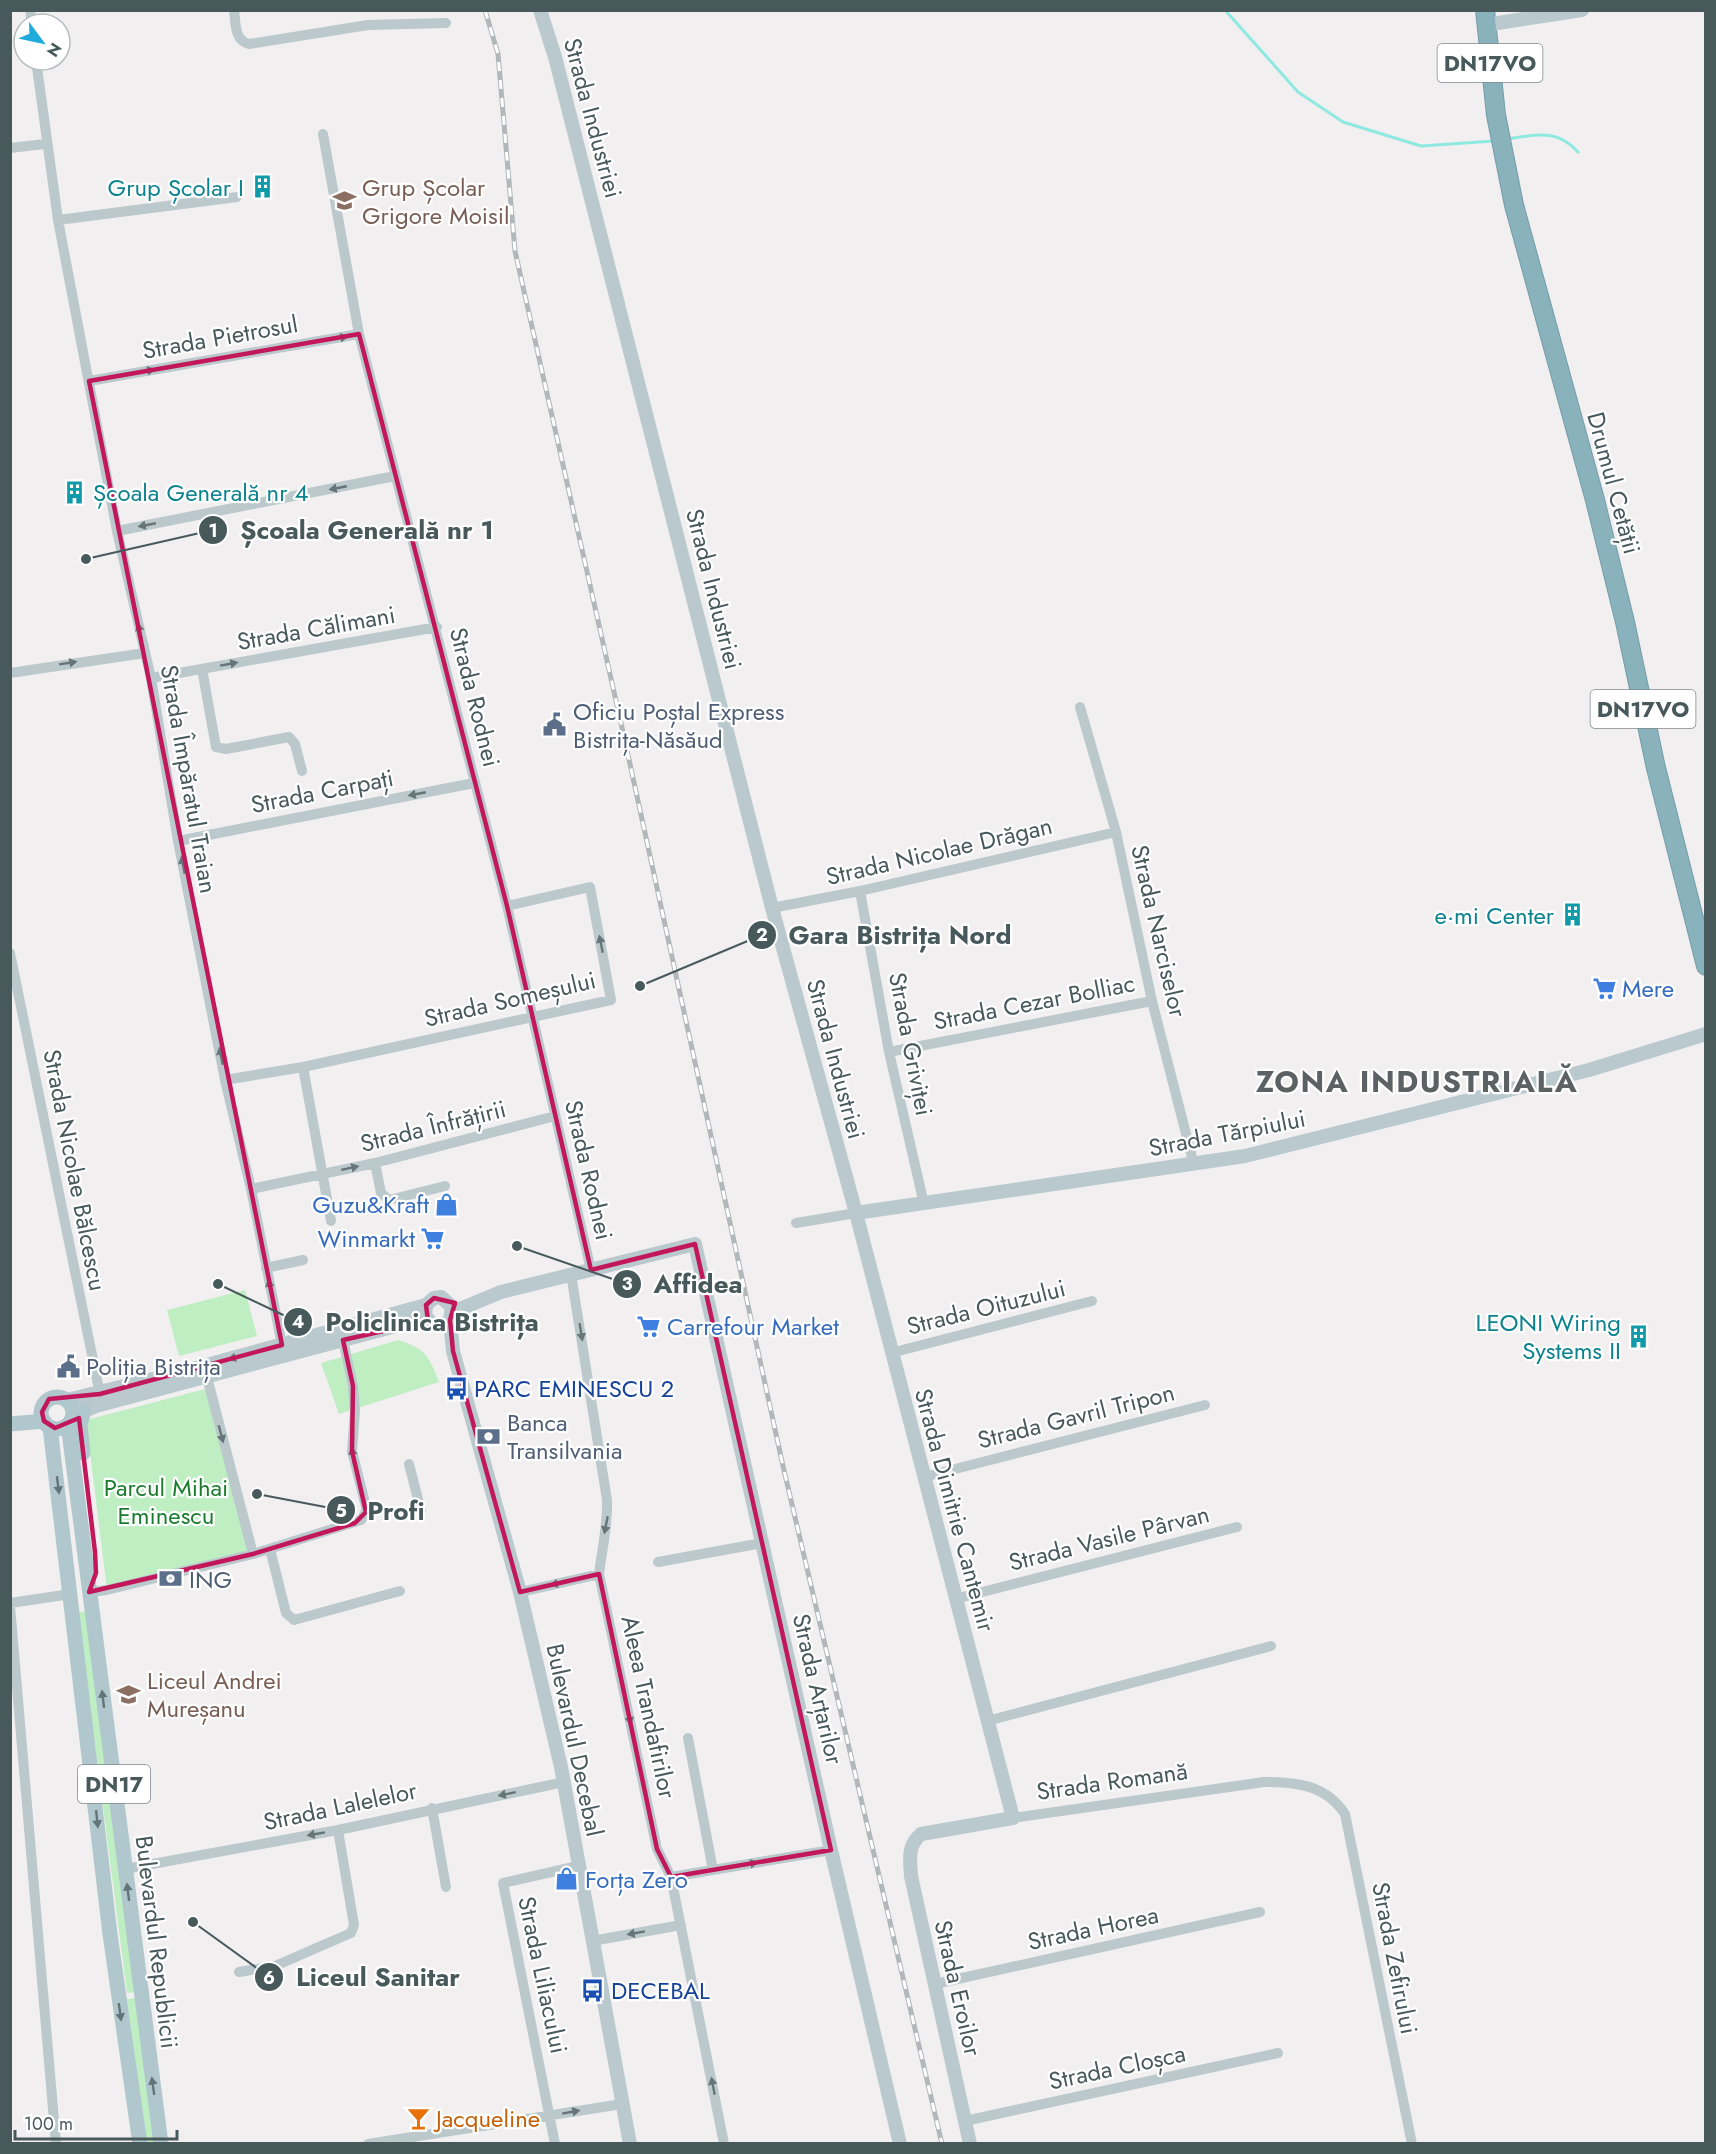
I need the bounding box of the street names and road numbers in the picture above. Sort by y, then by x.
street label: Strada Industriei [555,34,631,202]
road number: DN17VO [1438,44,1543,82]
street label: Strada Pietrosul [139,306,301,368]
street label: Drumul Cetății [1578,408,1650,558]
street label: Strada Industriei [677,505,751,673]
street label: Strada Călimani [234,597,398,659]
street label: Strada Rodnei [441,624,509,770]
street label: Strada Împăratul Traian [152,662,226,896]
road number: DN17VO [1590,690,1696,728]
street label: Strada Carpați [248,760,396,822]
street label: Strada Nicolae Drăgan [822,808,1056,894]
street label: Strada Narciselor [1122,841,1196,1021]
street label: Strada Someșului [421,962,599,1036]
street label: Strada Cezar Bolliac [930,965,1138,1039]
street label: Strada Griviței [880,969,942,1119]
street label: Strada Industriei [798,975,874,1143]
street label: Strada Nicolae Bălcescu [34,1046,116,1294]
street label: Strada Înfrățirii [356,1091,510,1161]
street label: Strada Rodnei [556,1097,622,1243]
street label: Strada Tărpiului [1146,1101,1308,1165]
street label: Strada Oituzului [903,1270,1069,1344]
street label: Strada Gavril Tripon [974,1375,1178,1457]
street label: Strada Dimitrie Cantemir [906,1385,1004,1636]
street label: Strada Vasile Pârvan [1005,1496,1213,1580]
street label: Strada Arțarilor [784,1610,853,1769]
street label: Aleea Trandafirilor [613,1612,686,1802]
street label: Bulevardul Decebal [537,1640,613,1840]
street label: Strada Romană [1034,1753,1190,1809]
road number: DN17 [78,1765,150,1803]
street label: Strada Lalelelor [260,1772,421,1839]
street label: Bulevardul Republicii [127,1834,187,2050]
street label: Strada Zefirului [1363,1879,1427,2037]
street label: Strada Liliacului [509,1893,577,2057]
street label: Strada Horea [1024,1897,1162,1959]
street label: Strada Eroilor [925,1917,991,2060]
street label: Strada Cloșca [1045,2035,1189,2099]

